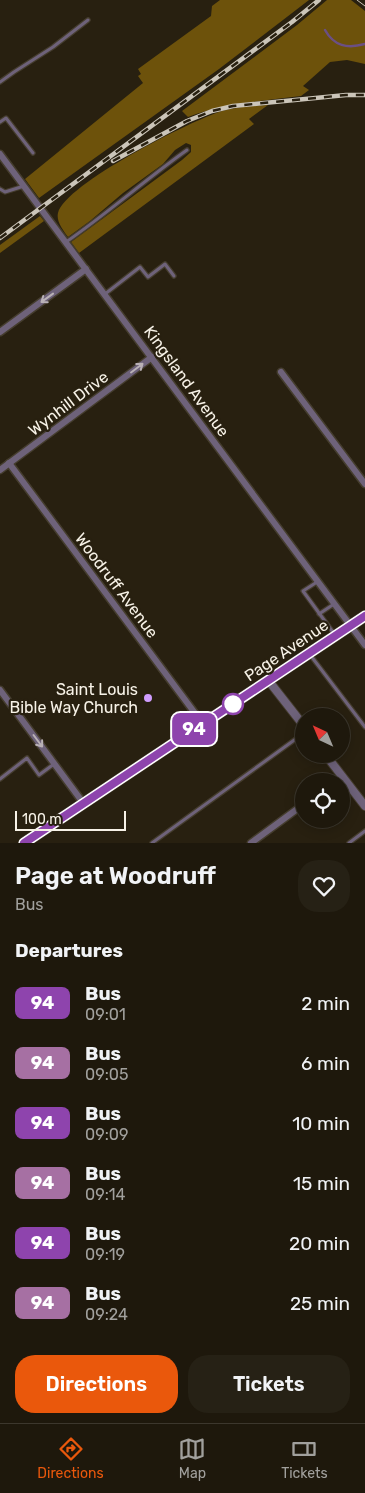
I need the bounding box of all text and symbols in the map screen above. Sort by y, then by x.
one-way arrow [41,292,54,303]
street label: Kingsland Avenue [140,322,233,440]
one-way arrow [130,362,143,373]
street label: Wynhill Drive [25,367,112,440]
street label: Woodruff Avenue [71,529,162,641]
street label: Page Avenue [241,615,332,685]
place label: Saint Louis Bible Way Church [9,680,138,717]
marker: Saint Louis Bible Way Church [142,692,154,704]
unlabelled marker [222,693,244,715]
north arrow [295,708,350,762]
map controls [295,708,350,828]
line badge: 94 [172,713,216,745]
text: 94 [182,718,206,740]
one-way arrow [32,734,43,747]
button: locate [295,773,350,828]
scale bar [15,808,126,831]
text: 100 m [22,811,62,828]
button: heart [298,860,350,912]
text: Page at Woodruff [15,862,216,890]
text: Bus [15,895,43,914]
text: Departures [15,939,123,962]
text: Bus [85,982,121,1005]
text: 94 [31,992,54,1014]
text: 2 min [301,992,350,1015]
text: 09:01 [85,1005,126,1024]
text: Bus [85,1042,121,1065]
text: 94 [31,1052,54,1074]
text: 6 min [301,1052,350,1075]
text: 09:05 [85,1065,128,1084]
text: Bus [85,1102,121,1125]
text: 94 [31,1112,54,1134]
text: 10 min [292,1112,350,1135]
text: 09:09 [85,1125,128,1144]
text: Bus [85,1162,121,1185]
text: 94 [31,1172,54,1194]
text: 15 min [293,1172,350,1195]
text: 09:14 [85,1185,126,1204]
text: Bus [85,1222,121,1245]
text: 94 [31,1232,54,1254]
text: 20 min [289,1232,350,1255]
text: 09:19 [85,1245,125,1264]
text: Bus [85,1282,121,1305]
text: 94 [31,1292,54,1314]
text: 25 min [290,1292,350,1315]
text: 09:24 [85,1305,128,1324]
button: Directions [15,1355,178,1413]
button: Tickets [188,1355,350,1413]
tab: Directions [37,1435,104,1482]
tab: Map [178,1435,206,1482]
tab: Tickets [281,1435,328,1482]

